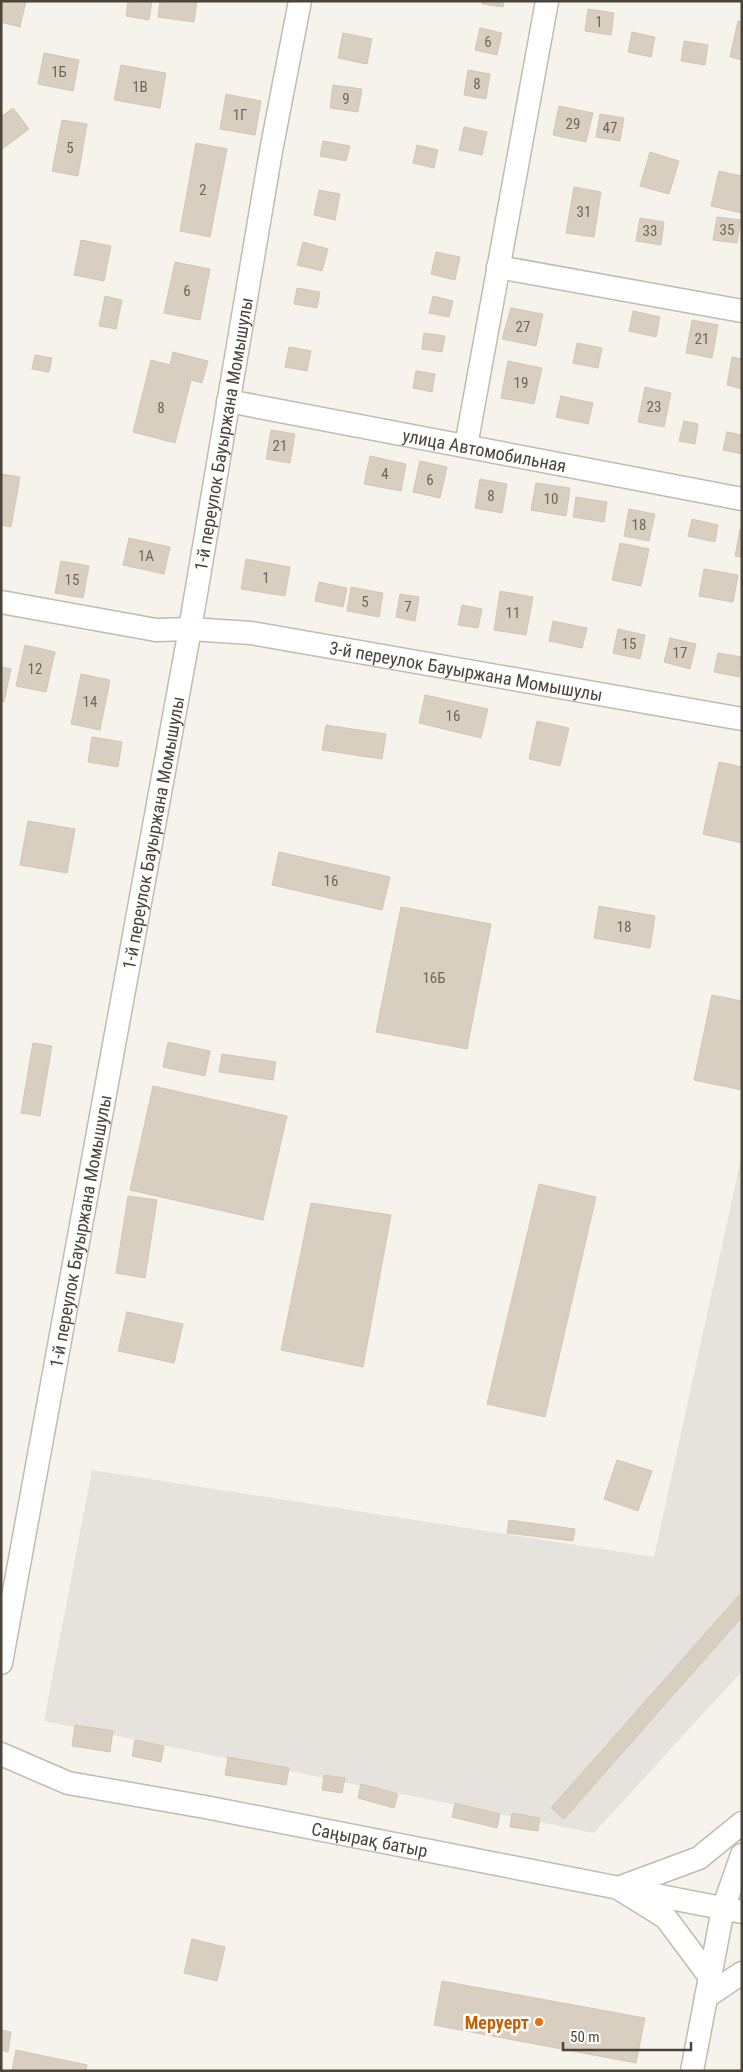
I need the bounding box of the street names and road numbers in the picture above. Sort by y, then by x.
street label: 1-й переулок Бауыржана Момышулы [190,296,257,572]
street label: улица Автомобильная [401,424,568,476]
street label: 3-й переулок Бауыржана Момышулы [328,636,604,705]
street label: 1-й переулок Бауыржана Момышулы [118,695,188,971]
street label: 1-й переулок Бауыржана Момышулы [45,1093,115,1369]
street label: Саңырақ батыр [310,1818,430,1861]

